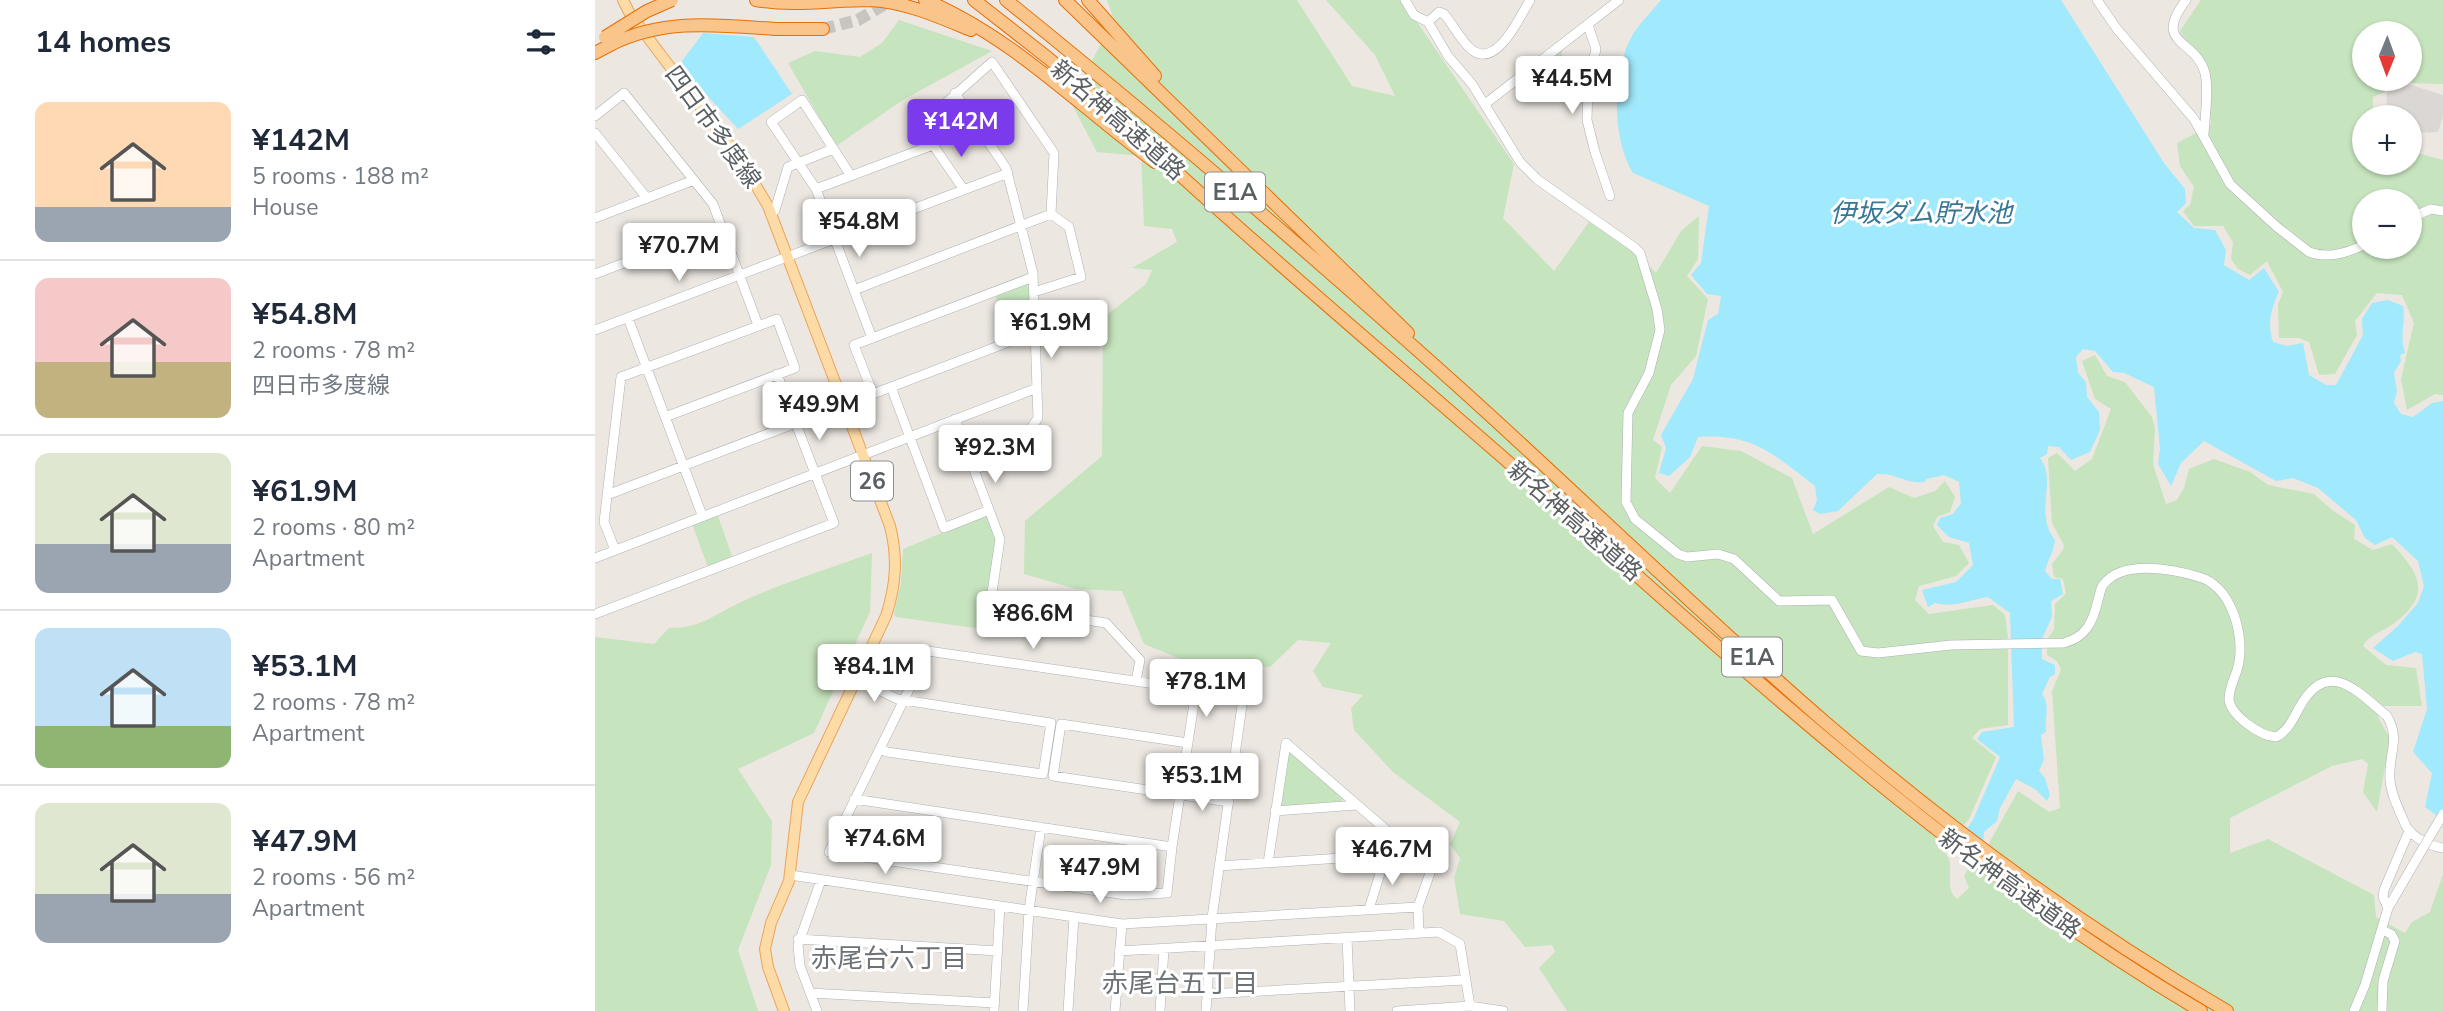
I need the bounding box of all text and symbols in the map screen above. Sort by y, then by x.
north arrow [2352,21,2422,91]
map controls [2352,21,2422,259]
text: 14 homes [35,22,171,63]
icon: filters [522,23,560,61]
street label: 新名神高速道路 [1044,53,1192,187]
pin: ¥44.5M [1515,57,1629,116]
street label: 四日市多度線 [658,59,768,195]
text: ¥44.5M [1532,63,1612,94]
pin: ¥142M [912,100,1010,159]
button: + [2352,105,2422,175]
text: ¥142M [923,106,999,137]
text: ¥142M [252,120,350,161]
icon: home [91,130,175,214]
text: 5 rooms · 188 m² [252,161,429,192]
road number: E1A [1205,172,1265,211]
button: − [2352,189,2422,259]
text: House [252,192,319,223]
water label: 伊坂ダム貯水池 [1830,196,2015,231]
pin: ¥54.8M [802,200,916,259]
text: ¥54.8M [819,206,899,237]
pin: ¥70.7M [622,224,736,283]
text: ¥70.7M [639,230,719,261]
text: ¥54.8M [252,294,357,335]
pin: ¥61.9M [994,300,1108,360]
icon: home [91,306,175,390]
text: ¥61.9M [1011,307,1091,338]
text: 2 rooms · 78 m² [252,335,415,366]
text: 四日市多度線 [252,370,390,401]
pin: ¥49.9M [762,382,876,442]
text: ¥49.9M [779,389,859,420]
pin: ¥92.3M [938,426,1052,485]
text: ¥92.3M [955,432,1035,463]
street label: 新名神高速道路 [1501,454,1649,588]
road number: 26 [851,461,893,500]
text: ¥61.9M [252,471,357,512]
icon: home [91,481,175,565]
text: 2 rooms · 80 m² [252,512,415,543]
text: Apartment [252,543,364,574]
pin: ¥86.6M [976,592,1090,651]
text: ¥86.6M [993,598,1073,629]
road number: E1A [1722,638,1782,677]
pin: ¥84.1M [817,644,931,704]
text: ¥53.1M [252,646,357,687]
text: ¥84.1M [834,651,914,682]
icon: home [91,656,175,740]
pin: ¥78.1M [1149,660,1263,719]
text: ¥78.1M [1166,666,1246,697]
text: 2 rooms · 78 m² [252,687,415,718]
text: Apartment [252,718,364,749]
pin: ¥53.1M [1145,754,1259,813]
text: ¥53.1M [1162,760,1242,791]
pin: ¥74.6M [828,816,942,876]
text: ¥47.9M [252,821,357,862]
street label: 新名神高速道路 [1933,822,2087,946]
text: ¥74.6M [845,823,925,854]
pin: ¥46.7M [1335,828,1449,887]
icon: home [91,831,175,915]
text: ¥46.7M [1352,834,1432,865]
pin: ¥47.9M [1043,846,1157,905]
text: ¥47.9M [1060,852,1140,883]
text: 2 rooms · 56 m² [252,862,415,893]
text: Apartment [252,893,364,924]
district label: 赤尾台六丁目 [811,941,967,976]
district label: 赤尾台五丁目 [1102,966,1258,1001]

